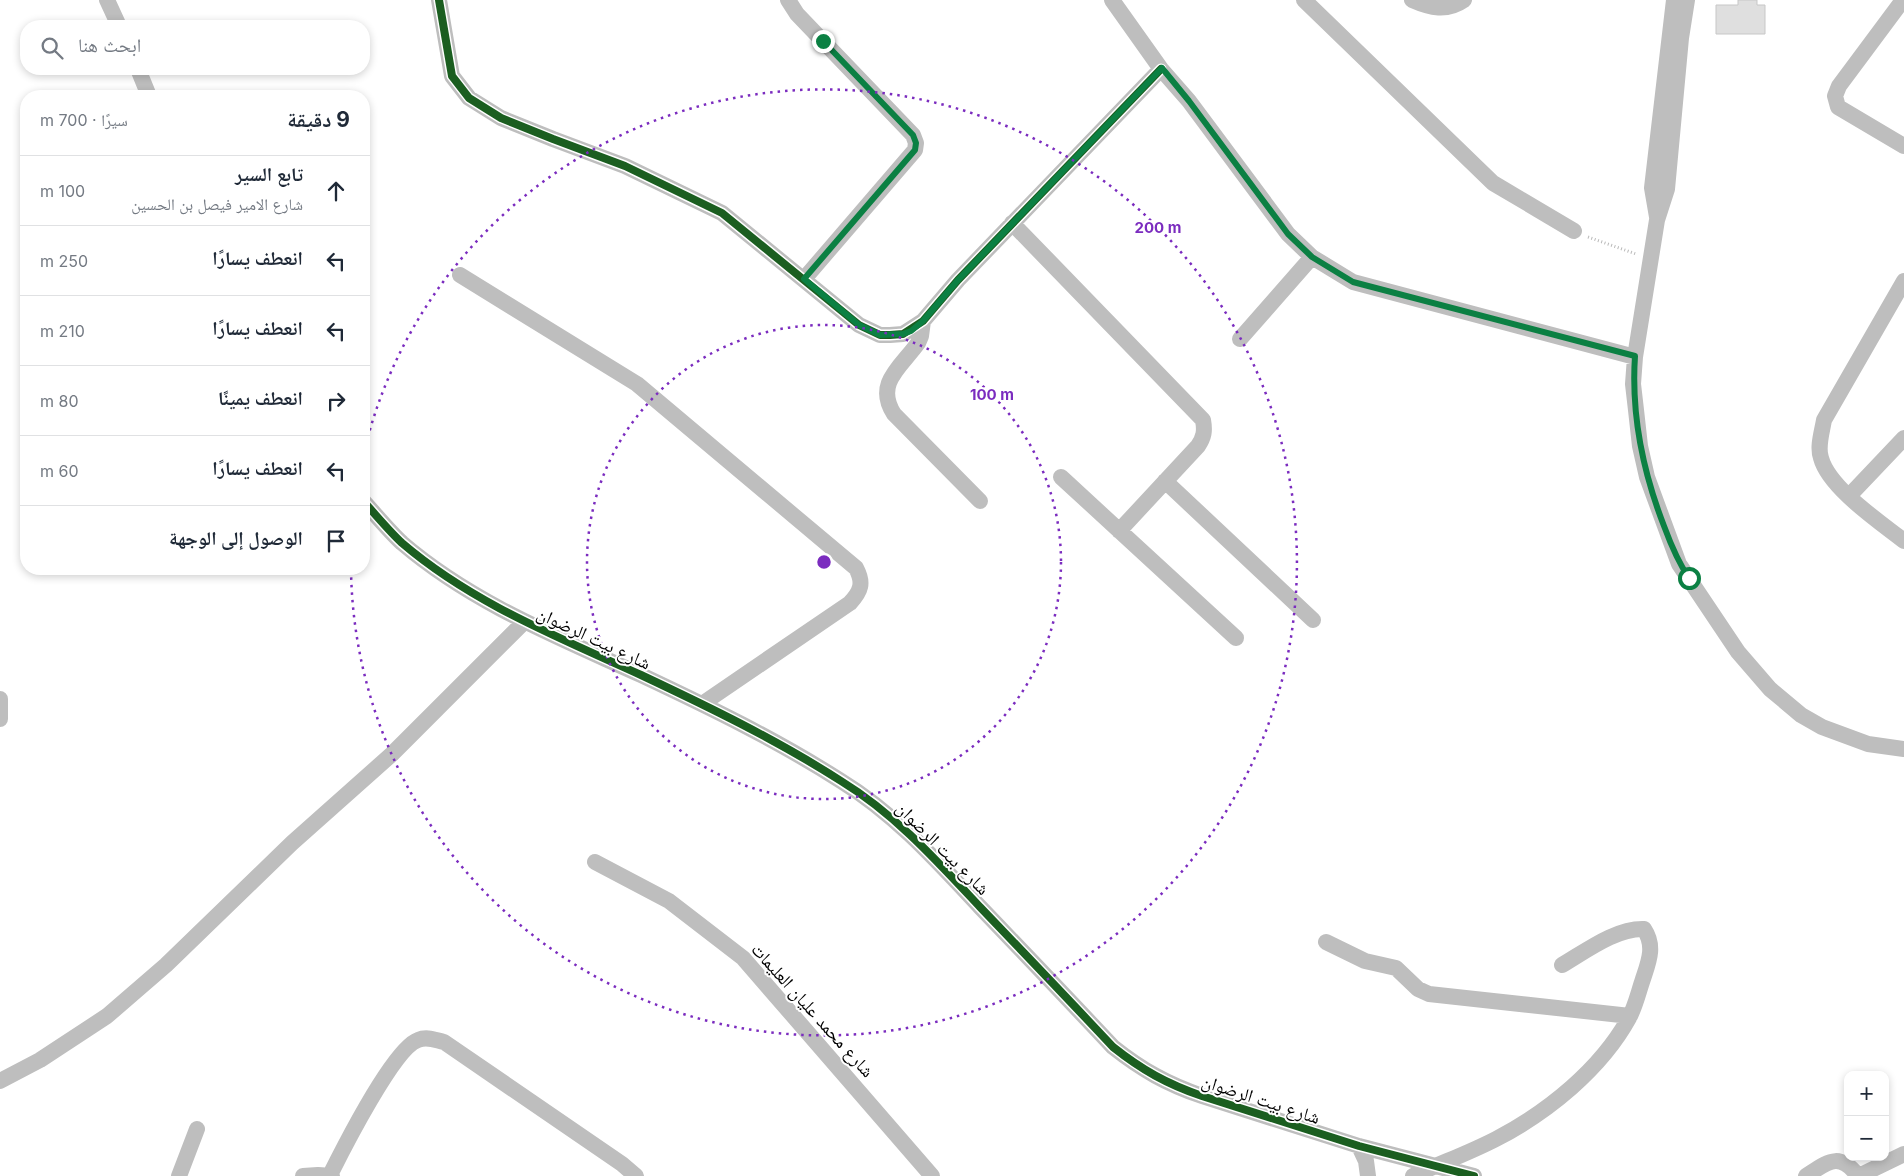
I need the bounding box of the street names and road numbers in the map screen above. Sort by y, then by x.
street label: شارع بيت الرضوان [533,602,654,674]
street label: شارع بيت الرضوان [891,797,994,900]
street label: شارع محمد عليان العليمات [747,939,879,1082]
street label: شارع بيت الرضوان [1199,1070,1323,1129]

